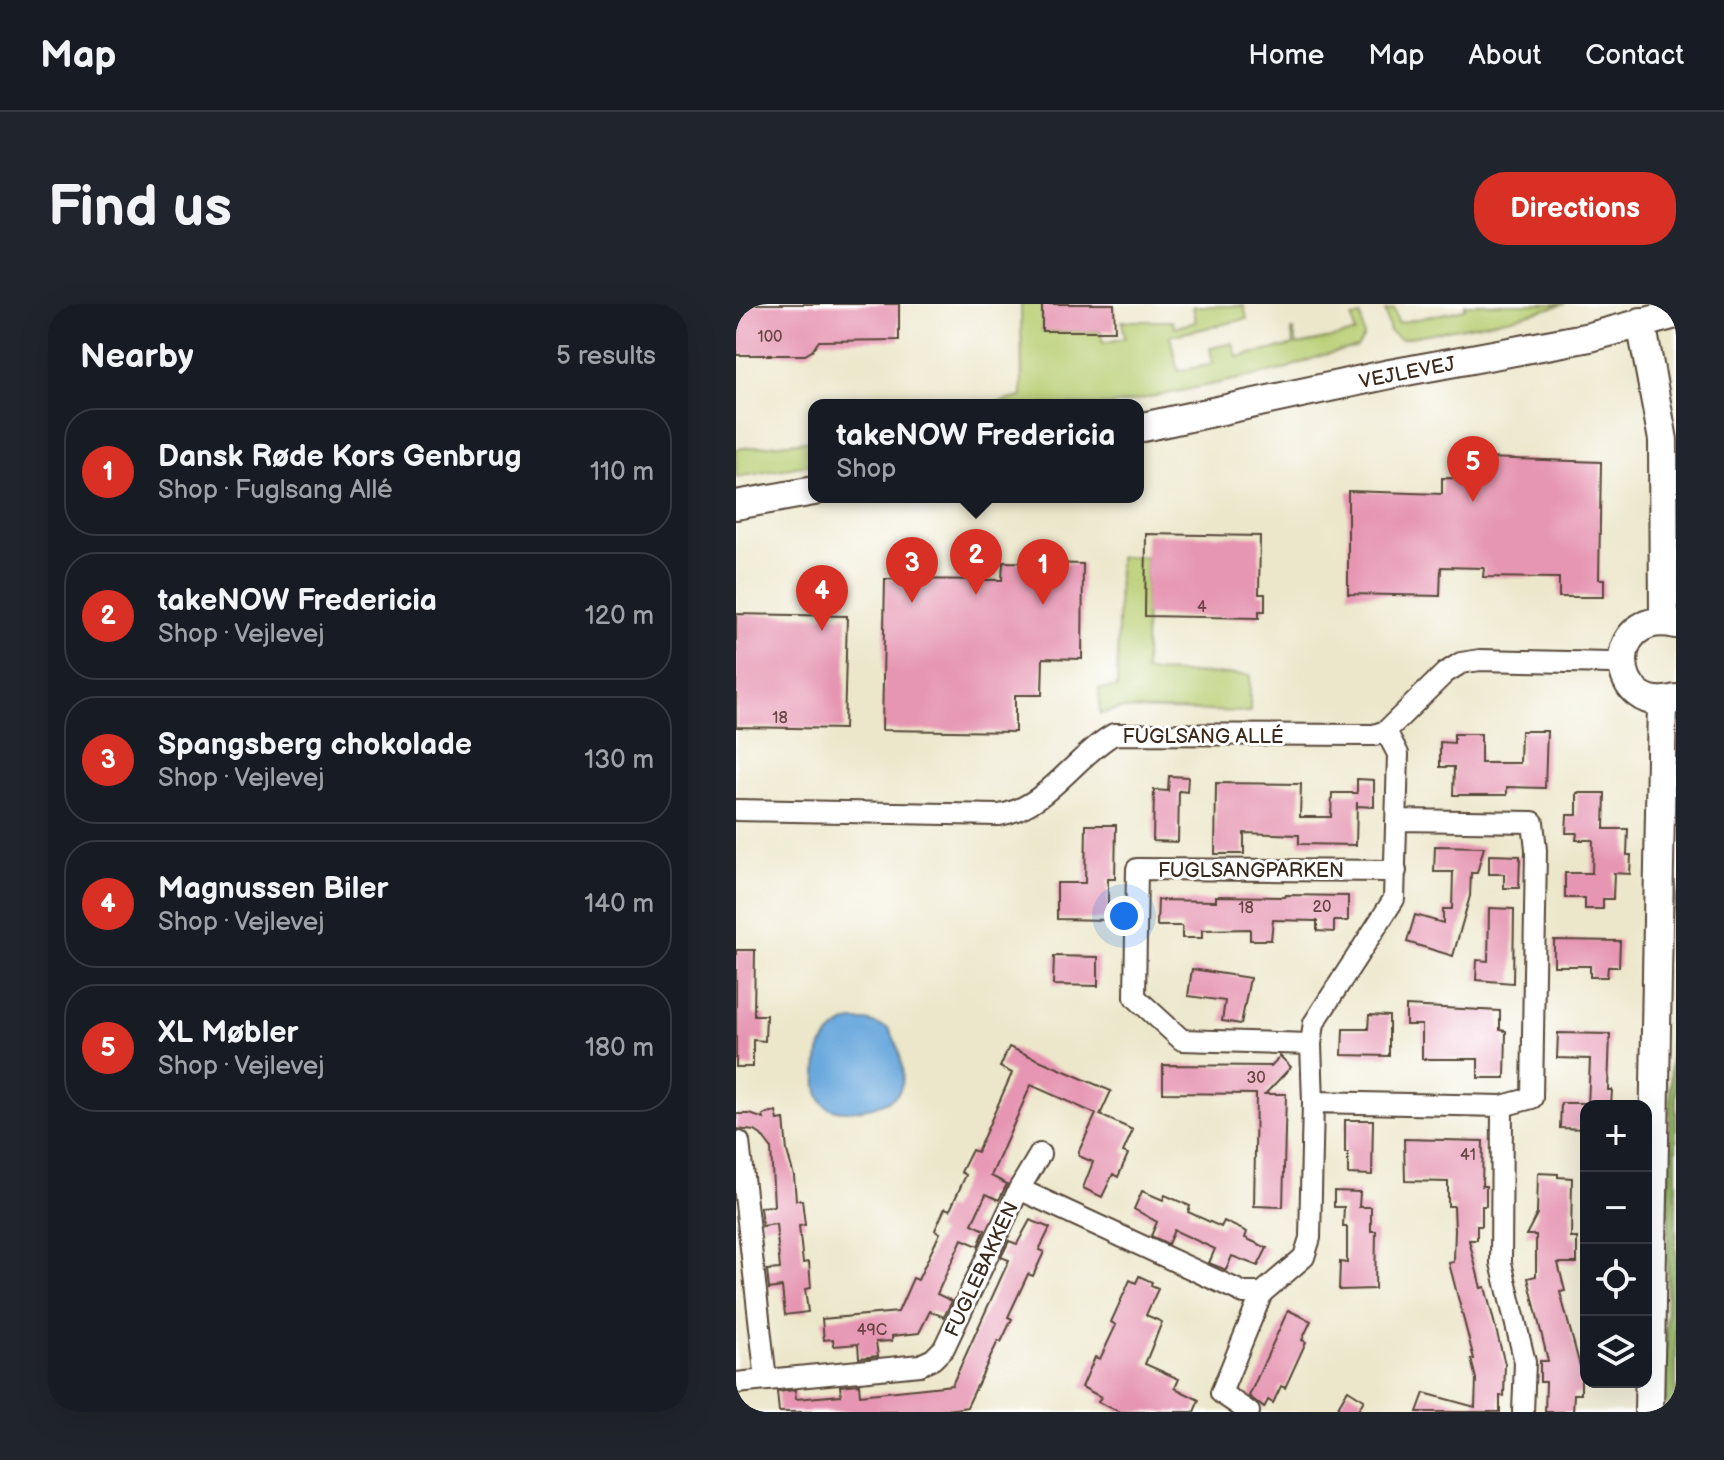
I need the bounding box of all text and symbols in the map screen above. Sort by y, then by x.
text: Map [40,33,116,78]
text: Home [1248,39,1324,72]
text: Map [1368,39,1425,72]
text: About [1469,39,1541,72]
text: Contact [1585,39,1684,72]
button: Directions [1474,172,1676,245]
text: Find us [48,175,232,242]
house number: 100 [757,328,783,347]
text: Nearby [80,336,194,377]
text: 5 results [556,341,656,372]
street label: VEJLEVEJ [1357,352,1457,394]
popup [808,399,1144,503]
text: takeNOW Fredericia [836,418,1116,454]
pin: 5 [1447,436,1499,502]
text: Dansk Røde Kors Genbrug [158,439,521,475]
text: Shop [836,454,896,485]
text: 1 [103,457,113,488]
text: 110 m [590,457,654,488]
text: Shop · Fuglsang Allé [158,475,393,506]
pin: 2 [950,529,1002,595]
pin: 3 [886,537,938,603]
pin: 1 [1017,539,1069,605]
pin: 4 [796,565,848,631]
text: takeNOW Fredericia [158,583,437,619]
house number: 4 [1197,598,1207,617]
text: 2 [100,601,116,632]
text: 120 m [585,601,654,632]
text: Shop · Vejlevej [158,619,324,650]
house number: 18 [772,709,788,728]
street label: FUGLSANG ALLÉ [1123,724,1283,749]
text: Spangsberg chokolade [158,727,472,763]
text: 3 [100,745,116,776]
text: 130 m [584,745,654,776]
text: Shop · Vejlevej [158,763,324,794]
street label: FUGLSANGPARKEN [1158,859,1344,883]
text: Magnussen Biler [158,871,388,907]
text: 4 [100,889,116,920]
text: 140 m [584,889,654,920]
your location [1104,896,1144,936]
house number: 20 [1313,898,1331,917]
house number: 18 [1238,899,1254,918]
text: Shop · Vejlevej [158,907,324,938]
text: XL Møbler [158,1015,298,1051]
text: 5 [100,1033,116,1064]
text: 180 m [585,1033,654,1064]
text: Shop · Vejlevej [158,1051,324,1082]
house number: 30 [1246,1069,1266,1088]
map controls [1580,1100,1652,1388]
button: + [1580,1100,1652,1172]
house number: 41 [1460,1146,1476,1165]
button: − [1580,1172,1652,1244]
street label: FUGLEBAKKEN [940,1198,1024,1341]
button: locate [1580,1244,1652,1316]
button: layers [1580,1316,1652,1388]
house number: 49C [857,1321,887,1340]

